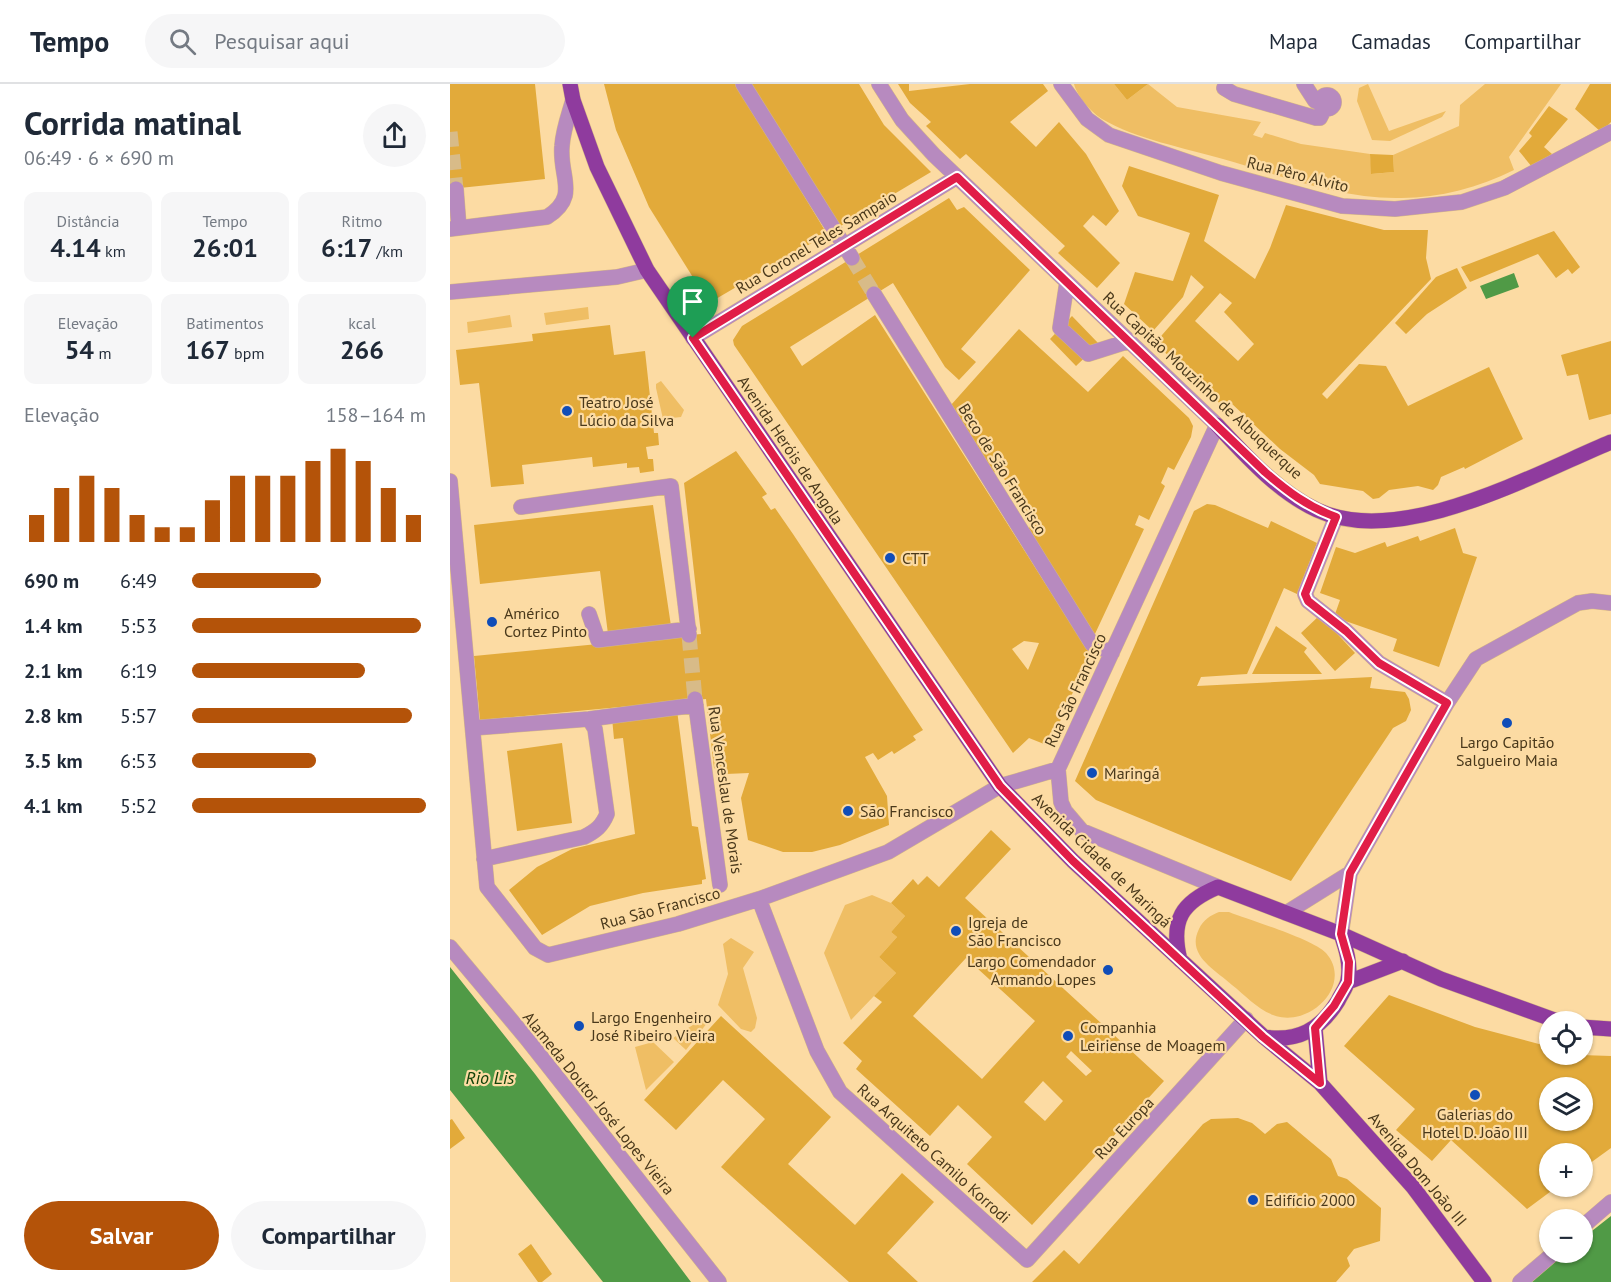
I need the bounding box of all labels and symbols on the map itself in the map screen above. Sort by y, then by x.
street label: Rua Pêro Alvito [1245,152,1351,196]
street label: Rua Coronel Teles Sampaio [732,186,900,298]
pin [667,276,718,338]
street label: Rua Capitão Mouzinho de Albuquerque [1099,287,1307,483]
street label: Avenida Heróis de Angola [734,372,848,528]
place label: Teatro José Lúcio da Silva [579,392,674,430]
street label: Beco de São Francisco [954,400,1052,538]
marker: Teatro José Lúcio da Silva [560,404,574,418]
place label: CTT [902,548,929,568]
marker: CTT [883,551,897,565]
place label: Américo Cortez Pinto [504,603,587,641]
marker: Américo Cortez Pinto [485,615,499,629]
street label: Rua São Francisco [1040,630,1110,750]
street label: Rua Venceslau de Morais [704,705,748,875]
marker: Largo Capitão Salgueiro Maia [1500,716,1514,730]
place label: Largo Capitão Salgueiro Maia [1456,732,1558,770]
place label: Maringá [1104,763,1160,783]
marker: Maringá [1085,766,1099,780]
street label: Avenida Cidade de Maringá [1028,788,1176,932]
place label: São Francisco [860,801,953,821]
marker: São Francisco [841,804,855,818]
street label: Rua São Francisco [598,882,722,934]
place label: Igreja de São Francisco [968,912,1061,950]
marker: Igreja de São Francisco [949,924,963,938]
place label: Largo Comendador Armando Lopes [967,951,1097,989]
marker: Largo Comendador Armando Lopes [1101,963,1115,977]
street label: Alameda Doutor José Lopes Vieira [519,1007,679,1199]
place label: Largo Engenheiro José Ribeiro Vieira [590,1007,715,1045]
place label: Companhia Leiriense de Moagem [1080,1017,1225,1055]
marker: Largo Engenheiro José Ribeiro Vieira [572,1019,586,1033]
marker: Companhia Leiriense de Moagem [1061,1029,1075,1043]
water label: Rio Lis [465,1066,515,1089]
street label: Rua Arquiteto Camilo Korrodi [853,1079,1015,1227]
marker: Galerias do Hotel D. João III [1468,1088,1482,1102]
street label: Rua Europa [1090,1093,1158,1163]
place label: Galerias do Hotel D. João III [1422,1104,1528,1142]
street label: Avenida Dom João III [1365,1108,1471,1230]
place label: Edifício 2000 [1265,1190,1355,1210]
marker: Edifício 2000 [1246,1193,1260,1207]

